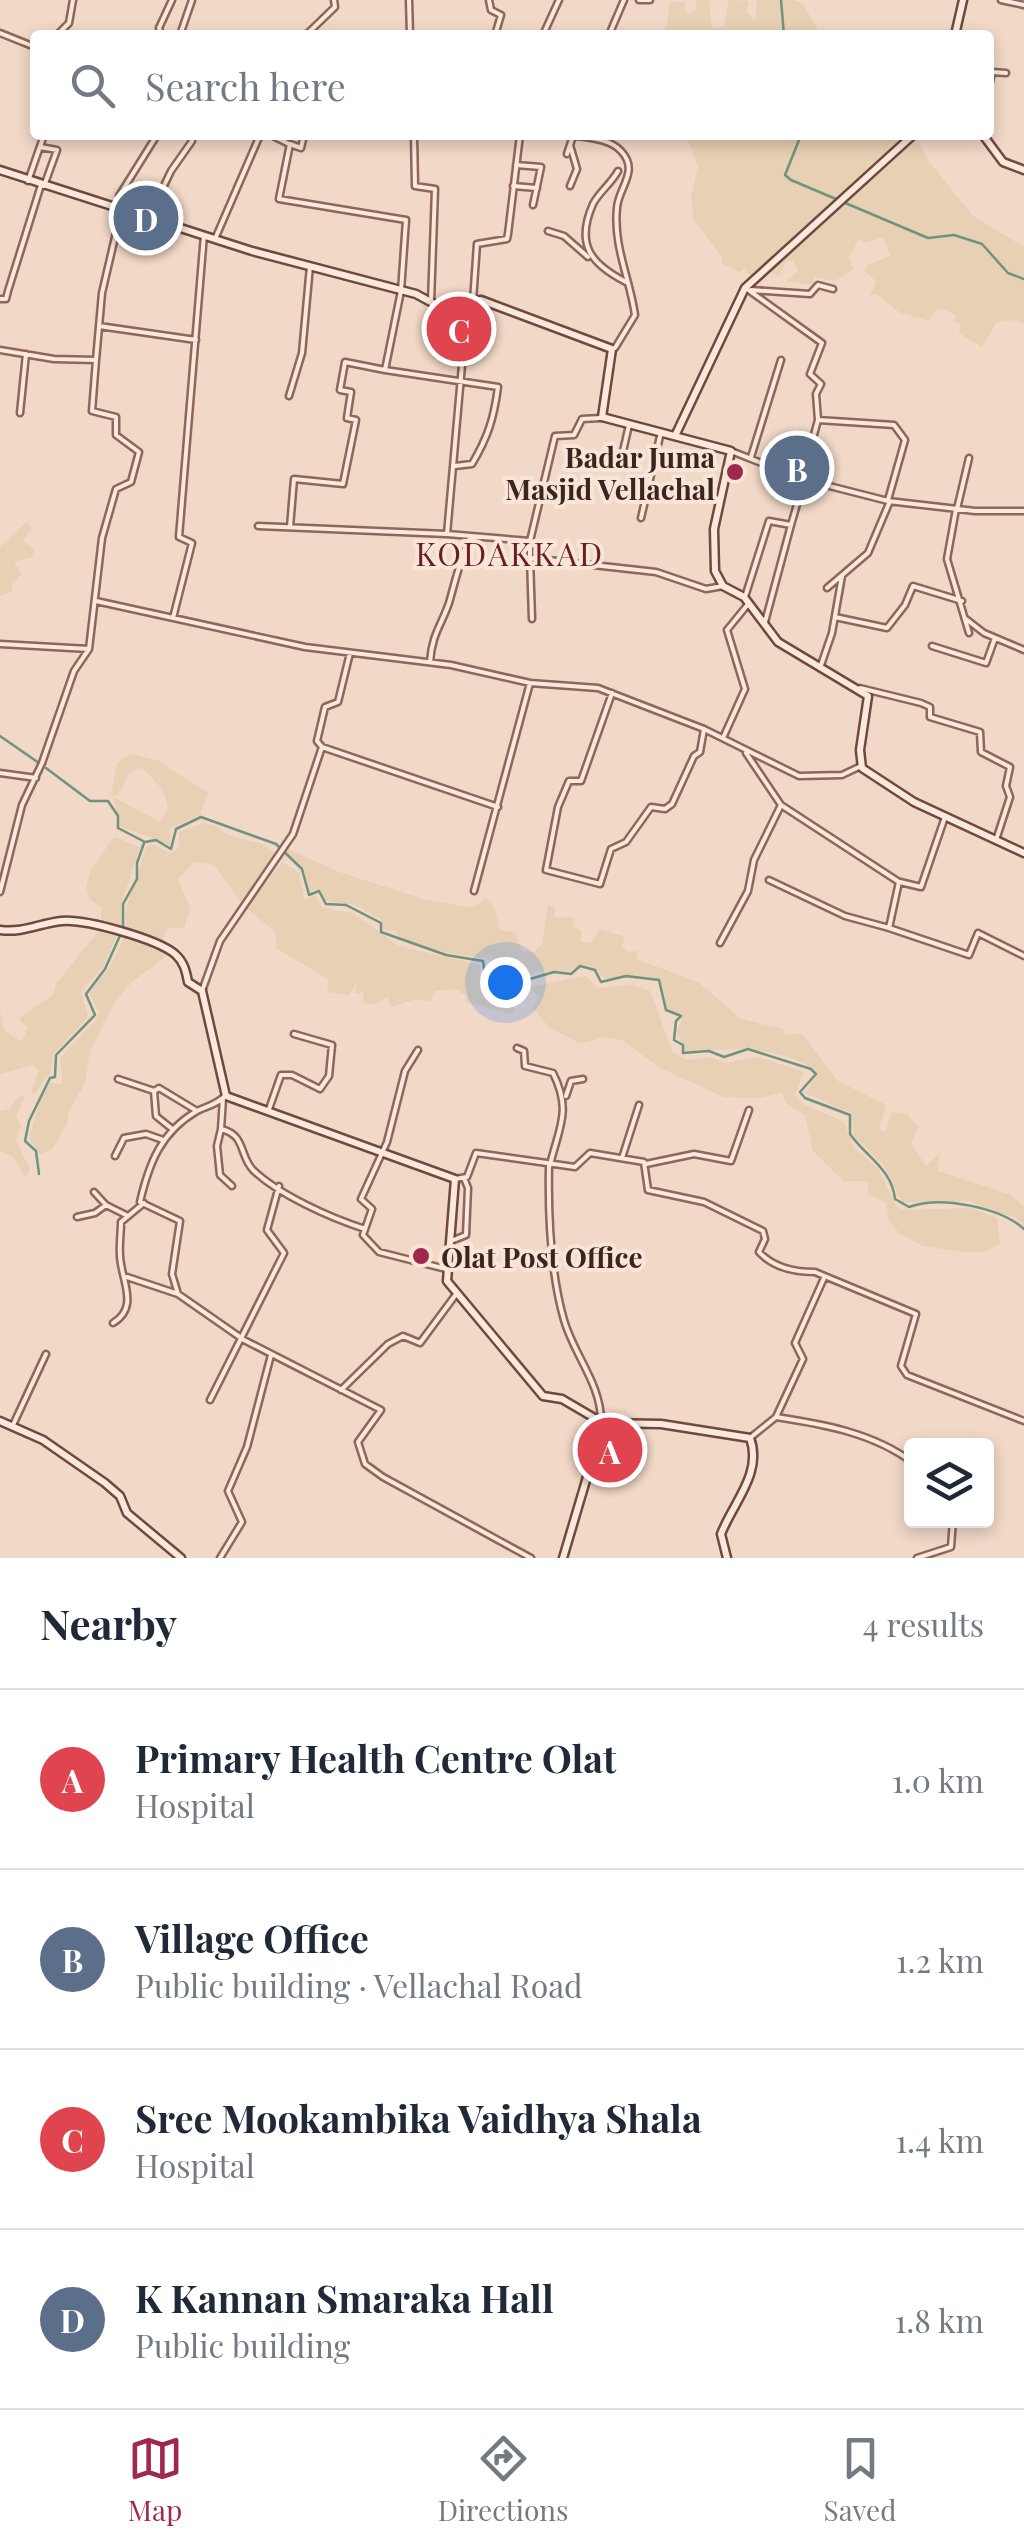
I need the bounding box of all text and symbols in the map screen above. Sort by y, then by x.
search box [30,30,994,140]
icon: search [65,58,120,113]
text: Search here [145,60,346,111]
pin: D [114,180,178,256]
pin: C [426,292,492,366]
pin: B [764,430,830,506]
place label: Badar Juma Masjid Vellachal [505,438,715,507]
marker: Badar Juma Masjid Vellachal [724,461,746,483]
district label: KODAKKAD [415,531,605,574]
your location [480,957,531,1008]
place label: Olat Post Office [441,1238,643,1275]
marker: Olat Post Office [410,1245,432,1267]
pin: A [578,1412,642,1488]
map controls [904,1438,994,1528]
button: layers [904,1438,994,1528]
text: Nearby [40,1595,177,1651]
text: 4 results [863,1602,984,1645]
text: Primary Health Centre Olat [135,1732,616,1783]
text: A [62,1758,83,1801]
text: 1.0 km [892,1758,984,1801]
text: Hospital [135,1783,255,1826]
text: Village Office [135,1912,369,1963]
text: B [62,1938,83,1981]
text: 1.2 km [896,1938,984,1981]
text: Public building · Vellachal Road [135,1963,583,2006]
text: Sree Mookambika Vaidhya Shala [135,2092,702,2143]
text: C [61,2118,84,2161]
text: 1.4 km [895,2118,984,2161]
text: Hospital [135,2143,255,2186]
text: K Kannan Smaraka Hall [135,2272,554,2323]
text: D [60,2298,85,2341]
text: 1.8 km [894,2298,984,2341]
text: Public building [135,2323,351,2366]
tab: Map [128,2431,183,2528]
tab: Directions [438,2431,568,2528]
tab: Saved [824,2431,896,2528]

